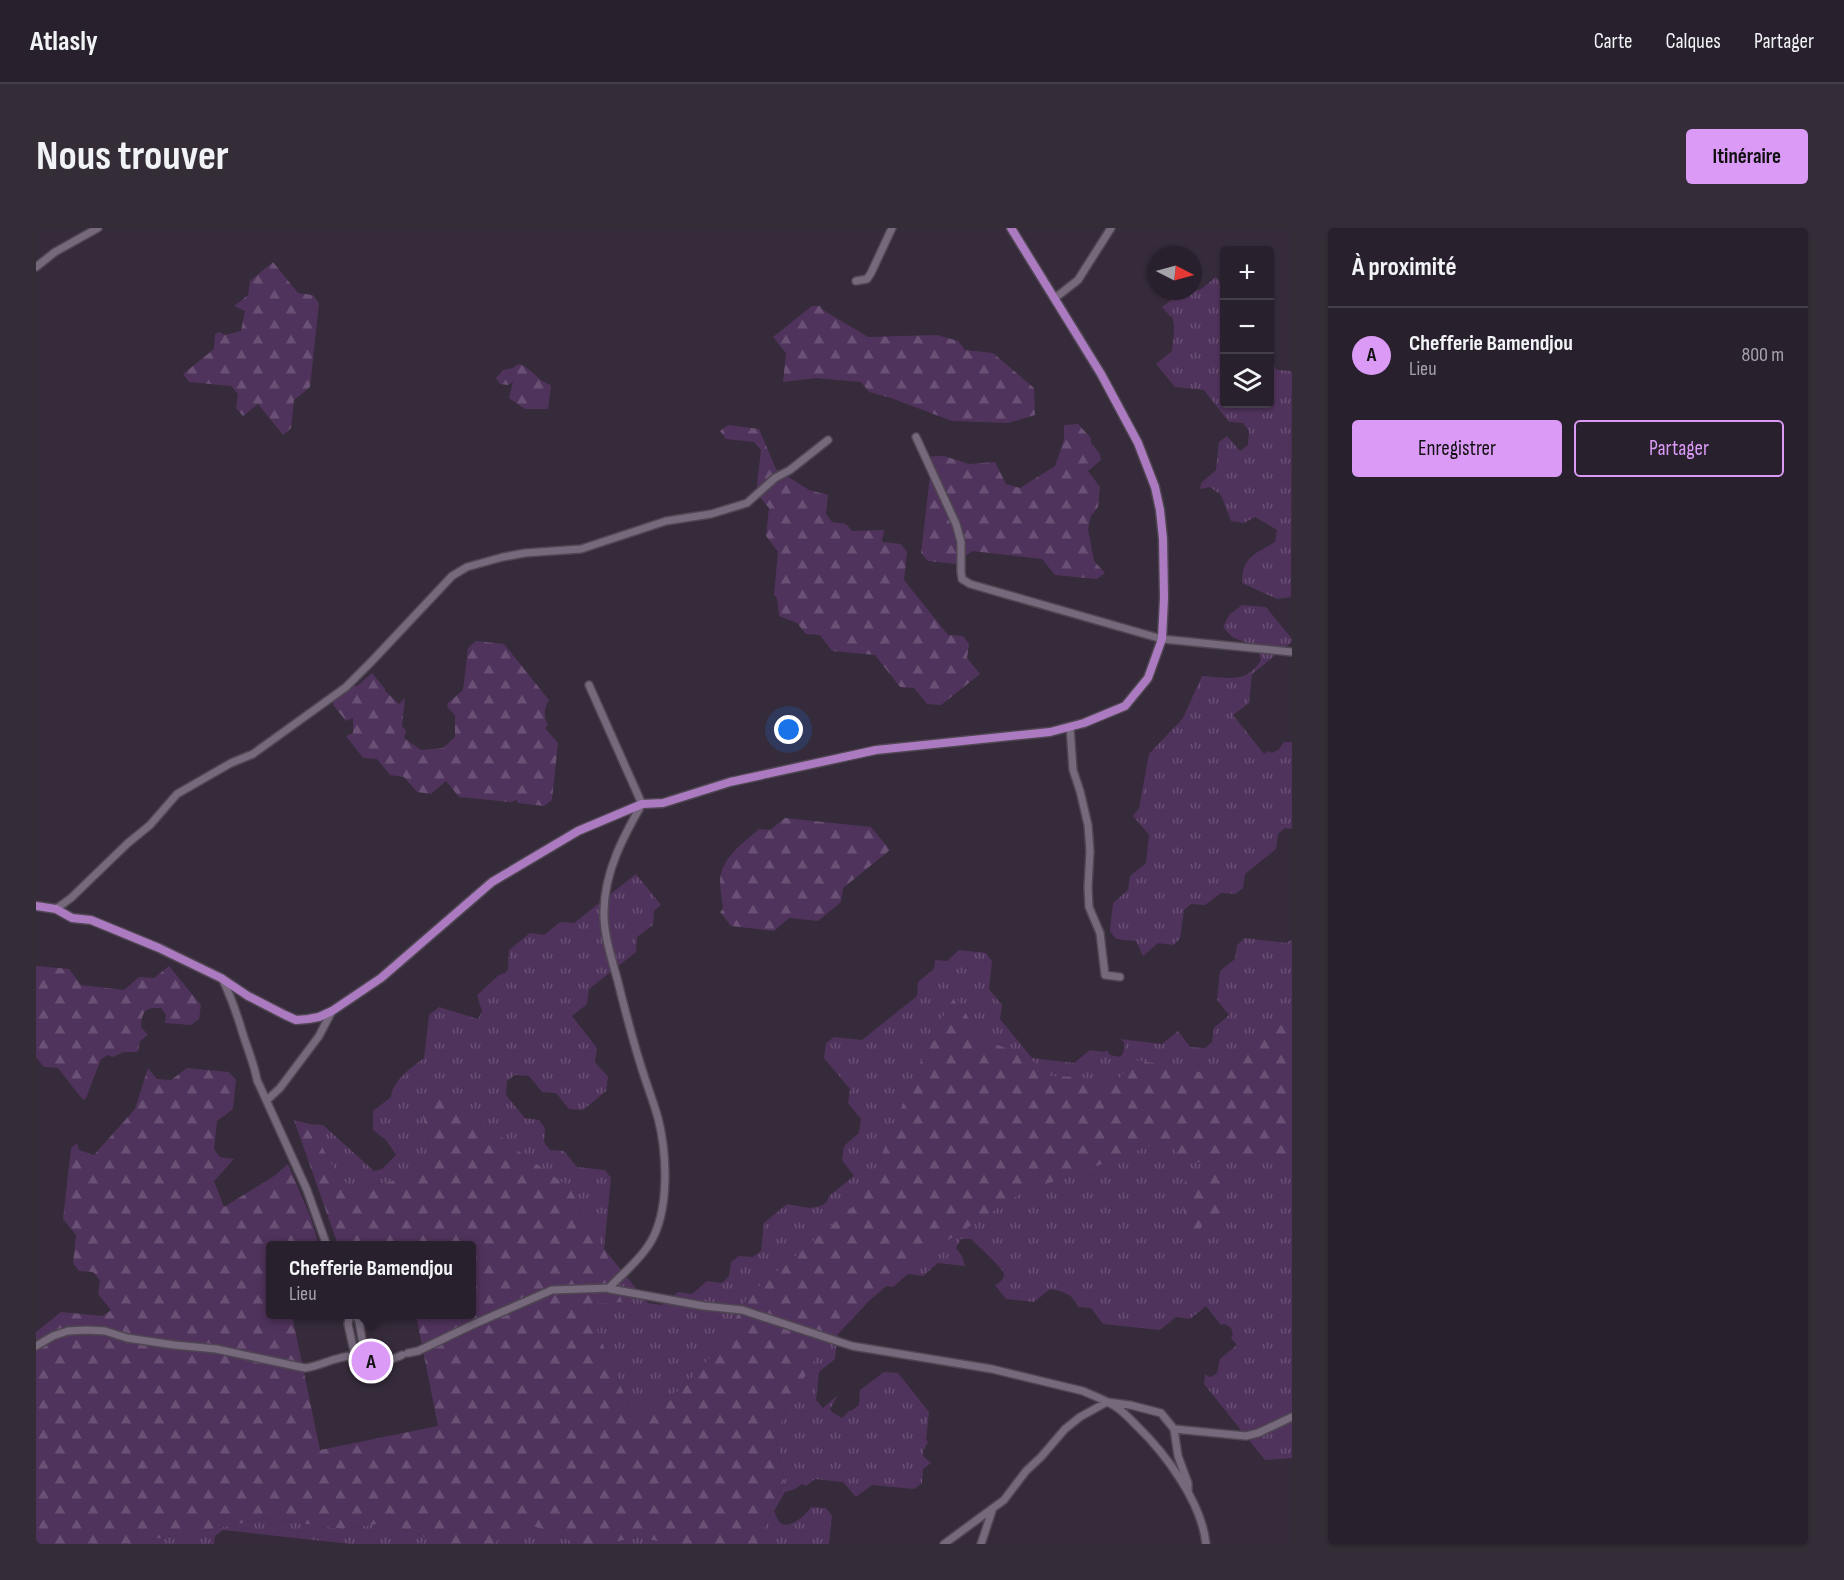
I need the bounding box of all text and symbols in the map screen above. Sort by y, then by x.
text: Atlasly [30,25,98,58]
text: Carte [1594,29,1633,54]
text: Calques [1666,29,1721,54]
text: Partager [1754,29,1814,54]
button: Itinéraire [1686,129,1808,184]
text: Nous trouver [36,131,229,182]
north arrow [1148,246,1202,300]
map controls [1220,246,1274,408]
button: + [1220,246,1274,300]
text: À proximité [1352,252,1457,283]
button: − [1220,300,1274,354]
text: Chefferie Bamendjou [1409,330,1573,357]
text: A [1367,343,1376,367]
text: 800 m [1741,343,1784,367]
button: layers [1220,354,1274,408]
text: Lieu [1409,357,1437,381]
button: Enregistrer [1352,420,1562,477]
button: Partager [1574,420,1784,477]
your location [774,715,803,744]
popup [266,1241,476,1319]
text: Chefferie Bamendjou [289,1255,453,1282]
text: Lieu [289,1282,317,1306]
pin: A [352,1338,390,1384]

